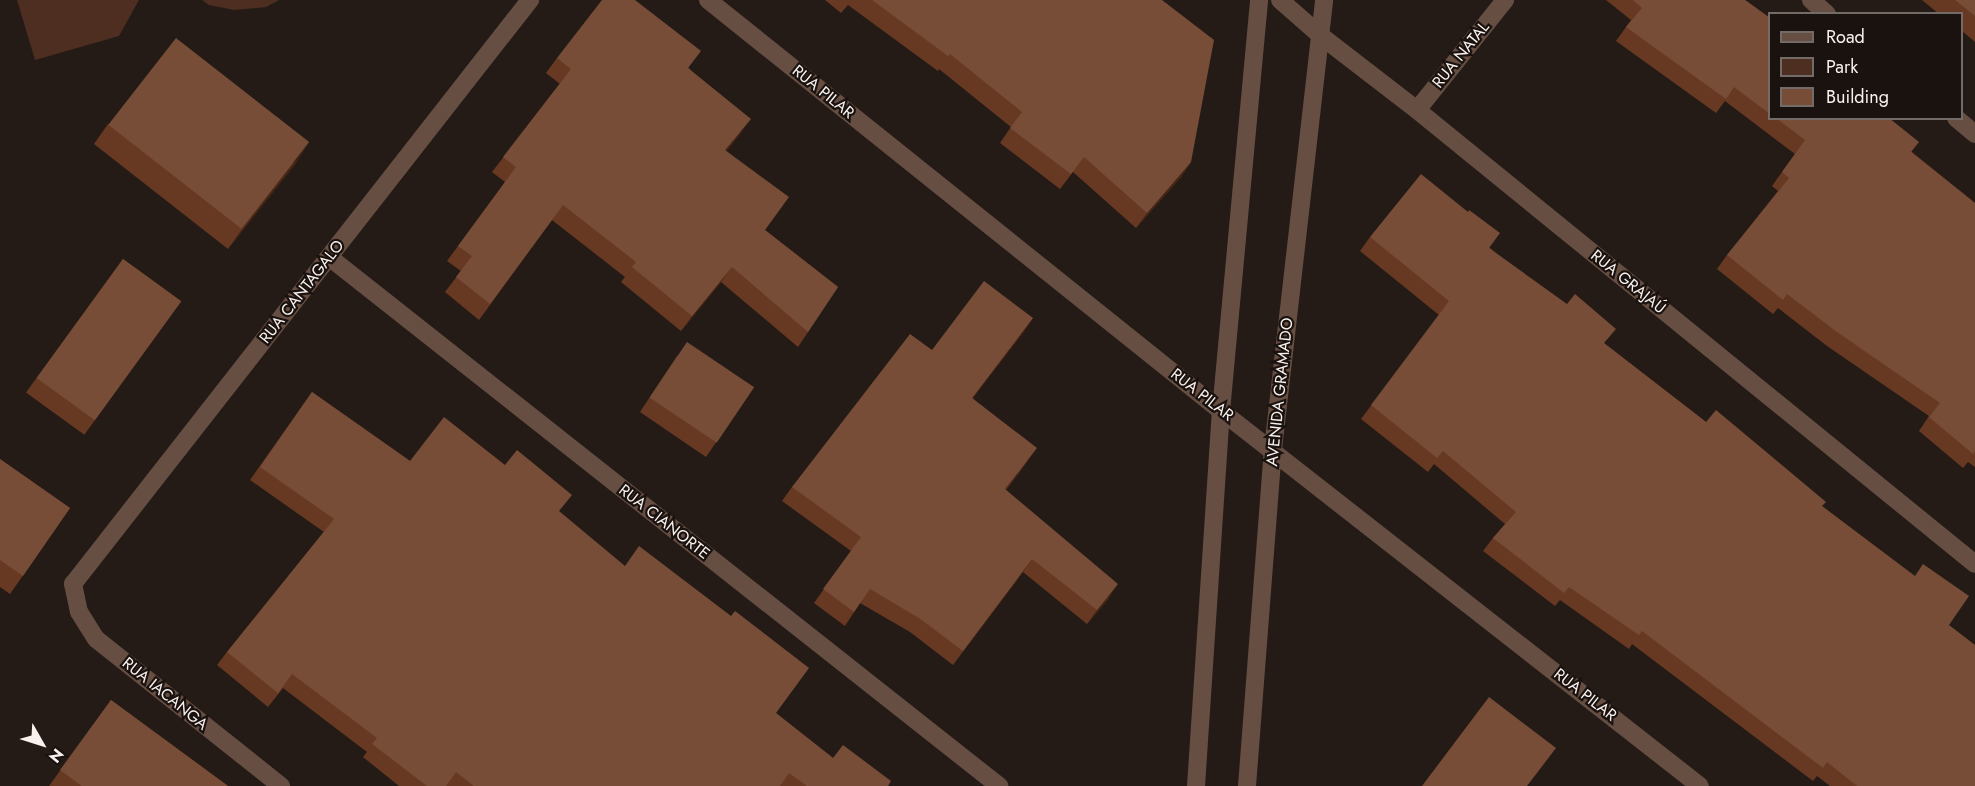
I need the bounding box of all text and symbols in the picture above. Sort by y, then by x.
legend [1768,12,1963,120]
street label: RUA NATAL [1428,18,1494,92]
text: Road [1826,24,1865,50]
text: Park [1826,54,1858,80]
street label: RUA PILAR [788,61,858,123]
text: Building [1826,84,1889,110]
street label: RUA CANTAGALO [256,237,348,347]
street label: RUA GRAJAÚ [1587,246,1669,318]
street label: AVENIDA GRAMADO [1263,317,1297,467]
street label: RUA PILAR [1167,365,1237,425]
street label: RUA CIANORTE [615,481,713,563]
street label: RUA IACANGA [118,654,212,734]
street label: RUA PILAR [1550,665,1620,725]
north arrow [12,714,72,774]
text: N [43,743,69,768]

